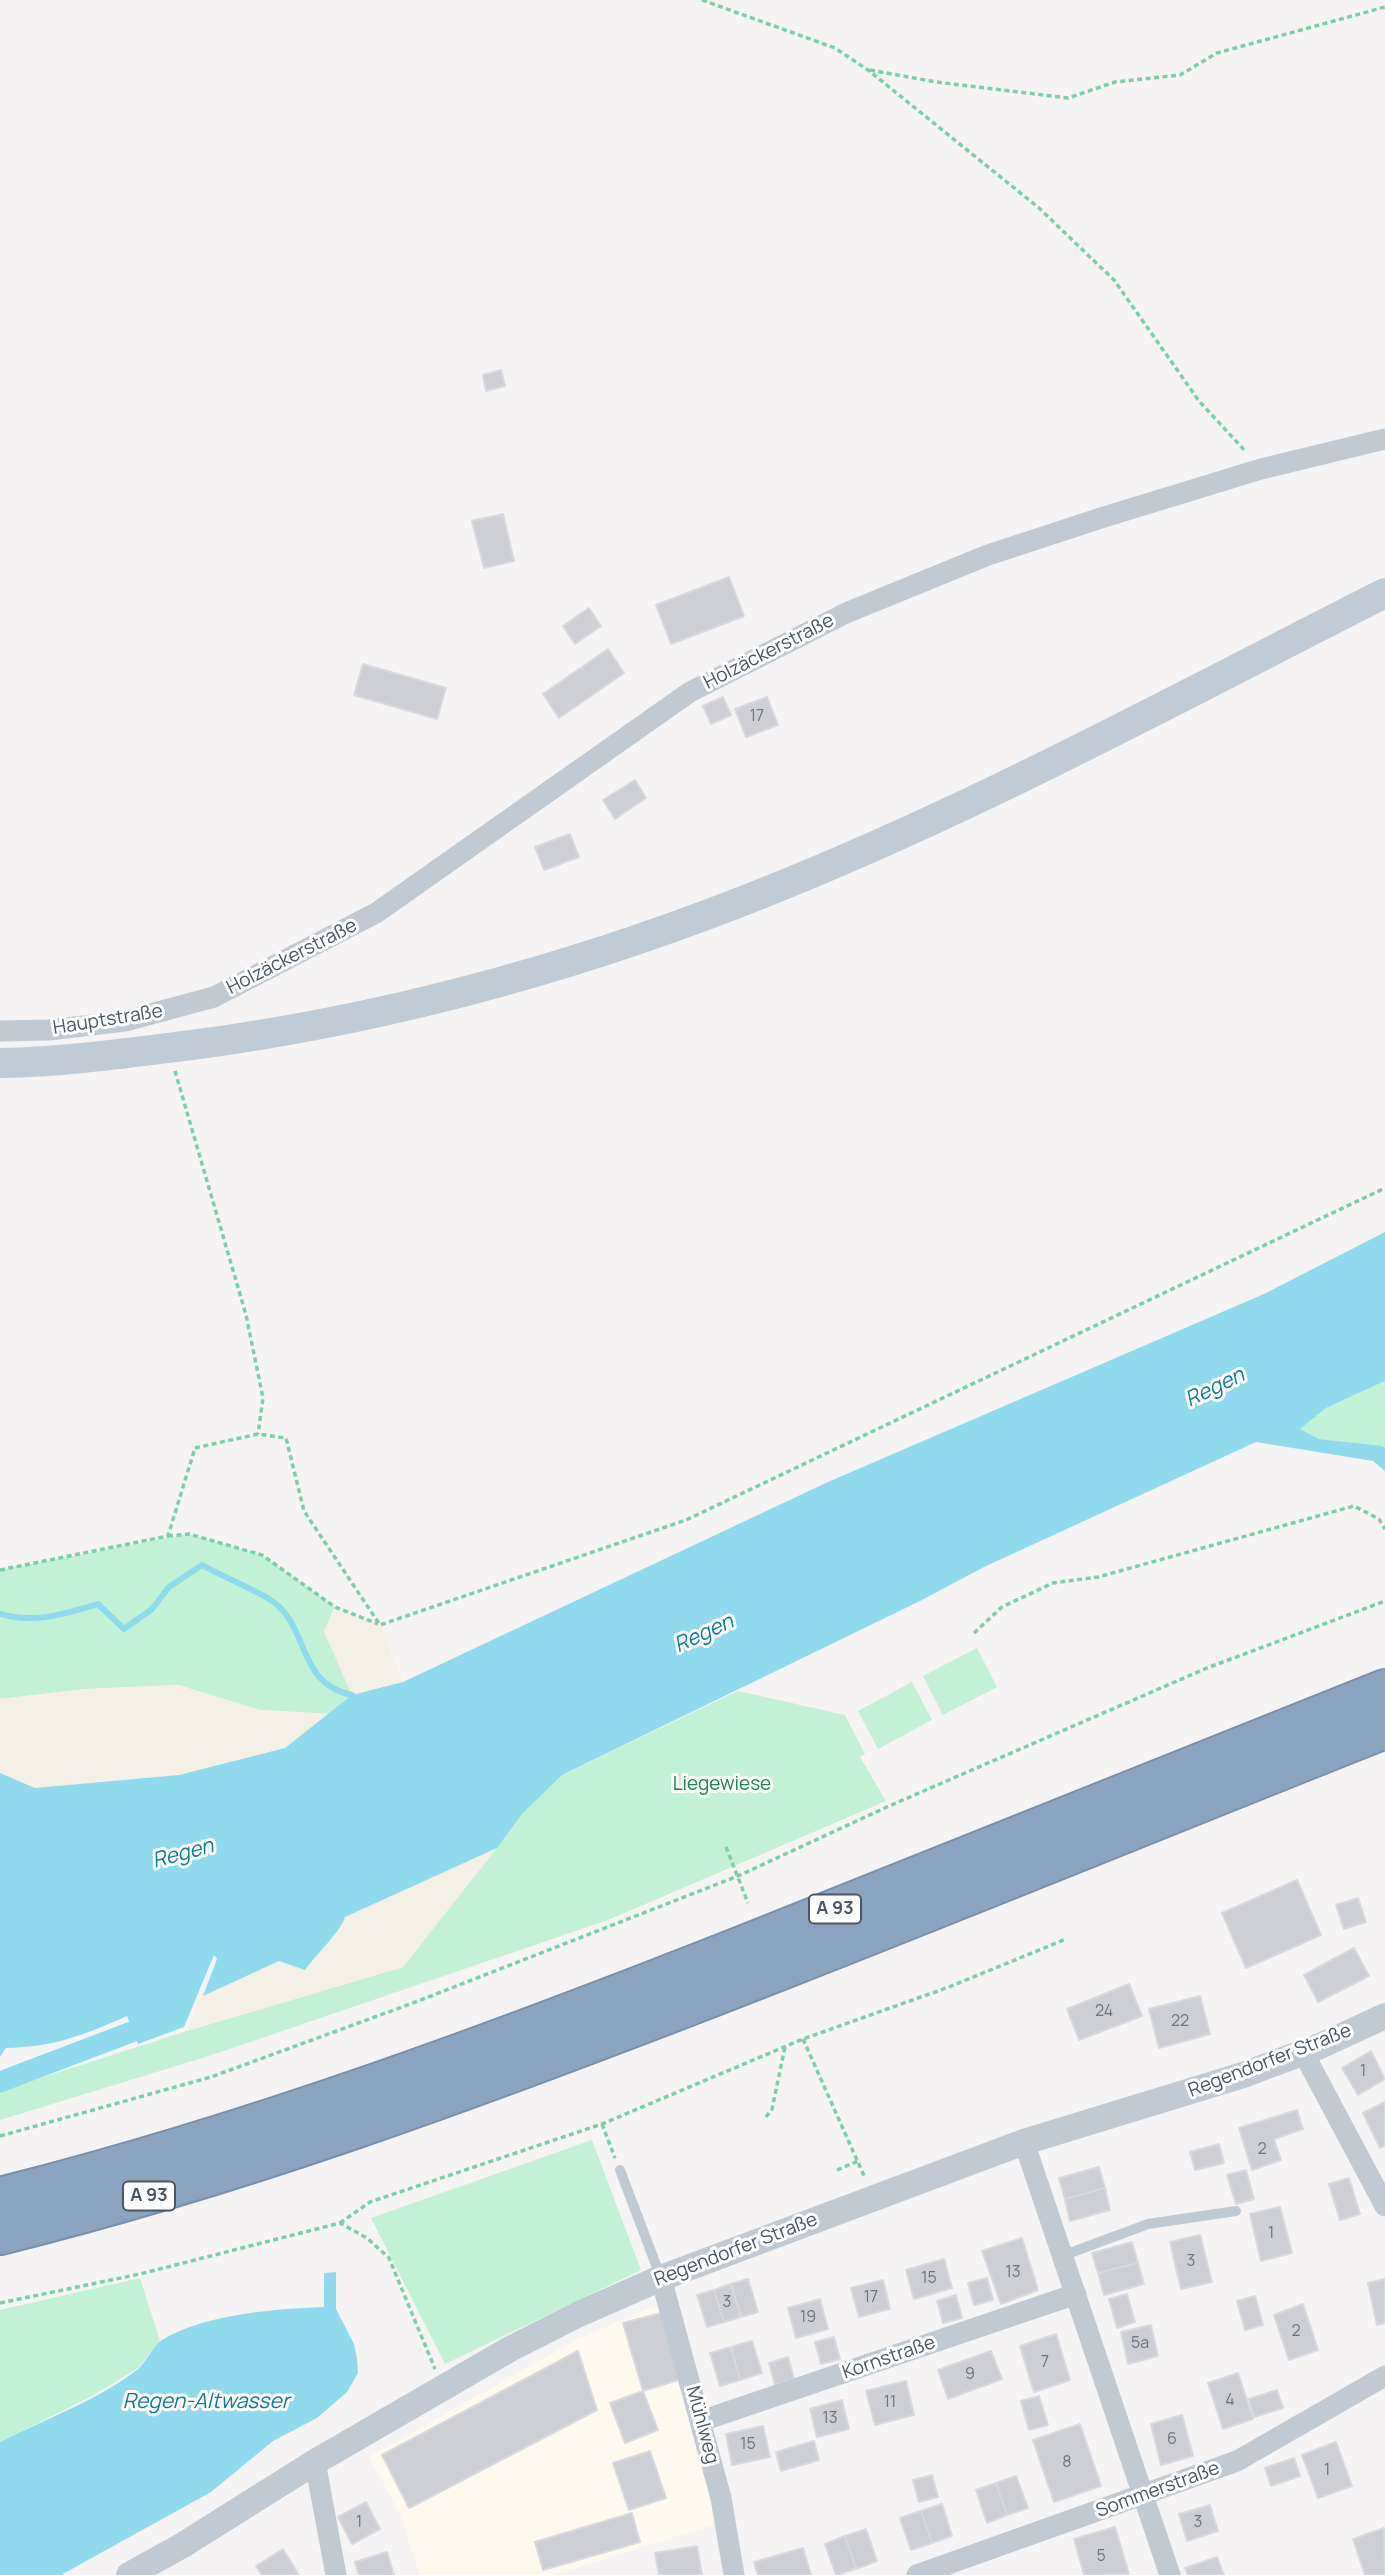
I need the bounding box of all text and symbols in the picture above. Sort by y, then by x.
street label: Holzäckerstraße [700,609,838,695]
house number: 17 [750,707,764,727]
street label: Holzäckerstraße [223,914,361,1000]
street label: Hauptstraße [52,1000,164,1040]
water label: Regen [1181,1363,1249,1413]
water label: Regen [670,1609,738,1659]
park label: Liegewiese [673,1774,771,1796]
water label: Regen [150,1834,216,1874]
road number: A 93 [809,1895,861,1924]
house number: 24 [1095,2002,1113,2022]
house number: 22 [1171,2012,1189,2032]
street label: Regendorfer Straße [1185,2019,1355,2103]
house number: 1 [1360,2062,1366,2082]
house number: 2 [1257,2140,1267,2160]
road number: A 93 [123,2182,175,2210]
street label: Regendorfer Straße [651,2208,821,2292]
house number: 1 [1268,2224,1274,2244]
house number: 3 [1187,2252,1195,2272]
house number: 13 [1005,2263,1021,2283]
house number: 15 [921,2269,937,2289]
house number: 17 [864,2288,878,2308]
house number: 3 [723,2293,731,2313]
house number: 19 [800,2308,816,2328]
house number: 2 [1291,2322,1301,2342]
street label: Kornstraße [839,2331,939,2385]
house number: 5a [1131,2334,1149,2354]
house number: 7 [1041,2353,1049,2373]
house number: 9 [965,2365,975,2385]
street label: Mühlweg [681,2384,723,2466]
water label: Regen-Altwasser [123,2389,289,2415]
house number: 4 [1225,2391,1235,2411]
house number: 11 [884,2393,896,2413]
house number: 13 [822,2409,838,2429]
house number: 6 [1167,2430,1177,2450]
house number: 15 [740,2435,756,2455]
house number: 8 [1062,2453,1072,2473]
street label: Sommerstraße [1093,2457,1223,2523]
house number: 1 [1324,2461,1330,2481]
house number: 1 [356,2513,362,2533]
house number: 3 [1194,2513,1202,2533]
house number: 5 [1096,2547,1106,2567]

